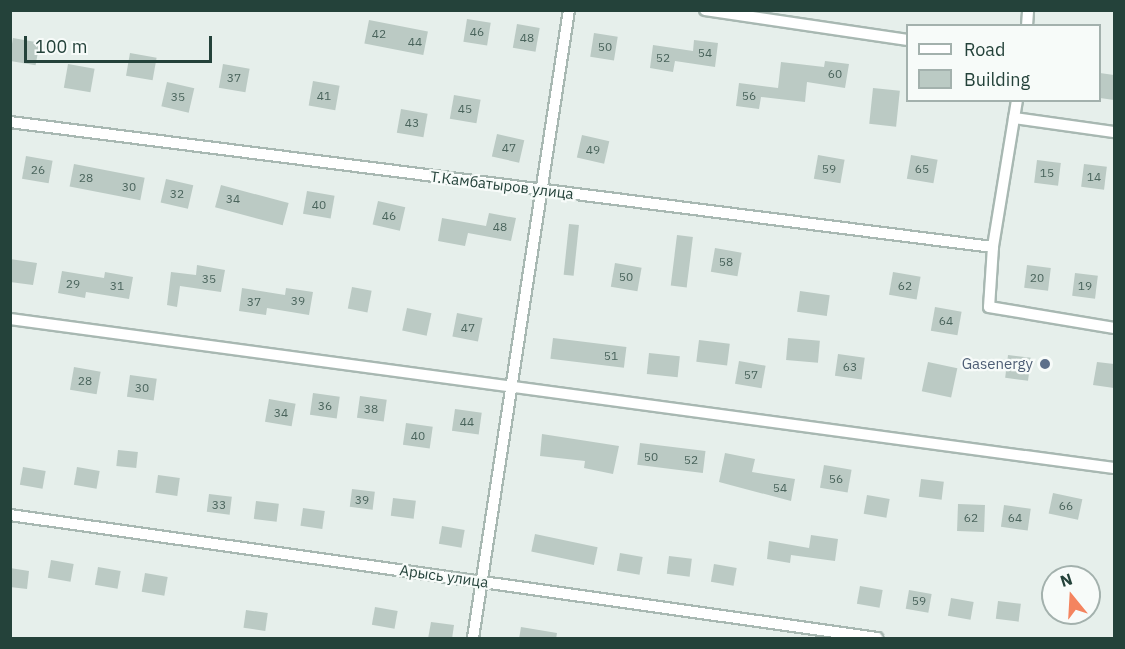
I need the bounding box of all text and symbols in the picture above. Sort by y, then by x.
scale bar [27,24,214,62]
legend [906,24,1101,102]
house number: 46 [470,25,484,39]
house number: 42 [372,27,386,41]
house number: 48 [520,31,534,45]
text: 100 m [35,35,87,58]
house number: 44 [408,35,422,49]
text: Road [964,38,1005,61]
house number: 50 [598,40,612,54]
house number: 54 [698,46,712,60]
house number: 52 [656,51,670,65]
house number: 60 [828,67,842,81]
text: Building [964,68,1030,91]
house number: 37 [227,71,241,85]
house number: 41 [317,89,331,103]
house number: 56 [742,89,756,103]
house number: 35 [171,90,185,104]
house number: 45 [458,102,472,116]
house number: 43 [405,116,419,130]
house number: 47 [502,141,516,155]
house number: 49 [586,143,600,157]
house number: 59 [822,162,836,176]
house number: 65 [915,162,929,176]
house number: 26 [31,163,45,177]
house number: 15 [1040,166,1054,180]
street label: Т.Камбатыров улица [429,167,575,203]
house number: 14 [1087,170,1101,184]
house number: 28 [79,171,93,185]
house number: 30 [122,180,136,194]
house number: 32 [170,187,184,201]
house number: 34 [226,192,240,206]
house number: 40 [312,198,326,212]
house number: 46 [382,209,396,223]
house number: 48 [493,220,507,234]
house number: 58 [719,255,733,269]
house number: 50 [619,270,633,284]
house number: 20 [1030,271,1044,285]
house number: 35 [202,272,216,286]
house number: 29 [66,277,80,291]
house number: 31 [110,279,124,293]
house number: 62 [898,279,912,293]
house number: 19 [1078,279,1092,293]
house number: 39 [291,294,305,308]
house number: 37 [247,295,261,309]
house number: 64 [939,314,953,328]
house number: 47 [461,321,475,335]
house number: 51 [604,349,618,363]
place label: Gasenergy [962,355,1033,373]
marker: Gasenergy [1038,357,1052,371]
house number: 63 [843,360,857,374]
house number: 57 [744,368,758,382]
house number: 28 [78,374,92,388]
house number: 30 [135,381,149,395]
house number: 36 [318,399,332,413]
house number: 38 [364,402,378,416]
house number: 34 [274,406,288,420]
house number: 44 [460,415,474,429]
house number: 40 [411,429,425,443]
house number: 50 [644,450,658,464]
house number: 52 [684,453,698,467]
house number: 56 [829,472,843,486]
house number: 54 [773,481,787,495]
house number: 39 [355,493,369,507]
house number: 33 [212,498,226,512]
house number: 66 [1059,499,1073,513]
house number: 62 [964,511,978,525]
house number: 64 [1008,511,1022,525]
street label: Арысь улица [398,561,490,591]
north arrow [1041,565,1101,625]
text: N [1057,568,1075,591]
house number: 59 [912,594,926,608]

